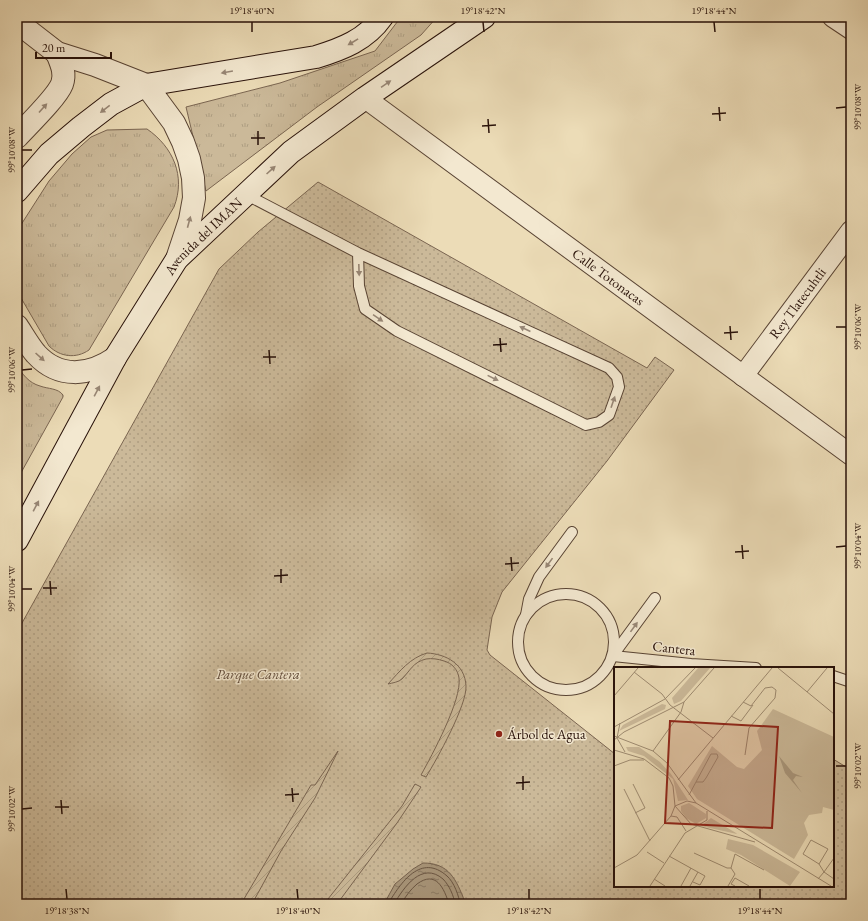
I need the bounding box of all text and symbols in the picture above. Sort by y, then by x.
text: 19°18'40"N [230,4,275,17]
text: 19°18'42"N [461,4,506,17]
text: 19°18'44"N [692,4,737,17]
scale bar [36,34,111,60]
one-way arrow [347,39,359,46]
text: 20 m [42,40,66,56]
one-way arrow [221,69,233,75]
one-way arrow [381,80,391,88]
text: 99°10'08"W [851,83,864,130]
one-way arrow [39,103,48,113]
one-way arrow [99,105,110,113]
text: 99°10'08"W [5,126,18,173]
one-way arrow [266,166,276,175]
street label: Avenida del IMAN [160,194,246,279]
one-way arrow [186,216,192,228]
street label: Calle Totonacas [569,244,649,310]
street label: Rey Tlatecuhtli [765,263,830,342]
one-way arrow [355,264,362,276]
text: 99°10'06"W [851,303,864,350]
one-way arrow [373,314,383,322]
one-way arrow [520,326,531,332]
text: 99°10'06"W [5,346,18,393]
one-way arrow [35,352,45,362]
one-way arrow [487,375,498,382]
one-way arrow [94,386,101,397]
one-way arrow [611,395,617,407]
one-way arrow [32,500,39,512]
text: 99°10'04"W [851,522,864,569]
one-way arrow [545,558,553,569]
text: 99°10'04"W [5,565,18,612]
one-way arrow [630,621,638,632]
street label: Cantera [652,637,697,659]
park label: Parque Cantera [216,665,300,684]
inset map [614,667,834,887]
place label: Árbol de Agua [506,725,586,743]
marker: Árbol de Agua [494,729,504,739]
text: 99°10'02"W [851,742,864,789]
text: 99°10'02"W [5,785,18,832]
text: 19°18'38"N [45,904,90,917]
text: 19°18'40"N [276,904,321,917]
text: 19°18'42"N [507,904,552,917]
text: 19°18'44"N [738,904,783,917]

